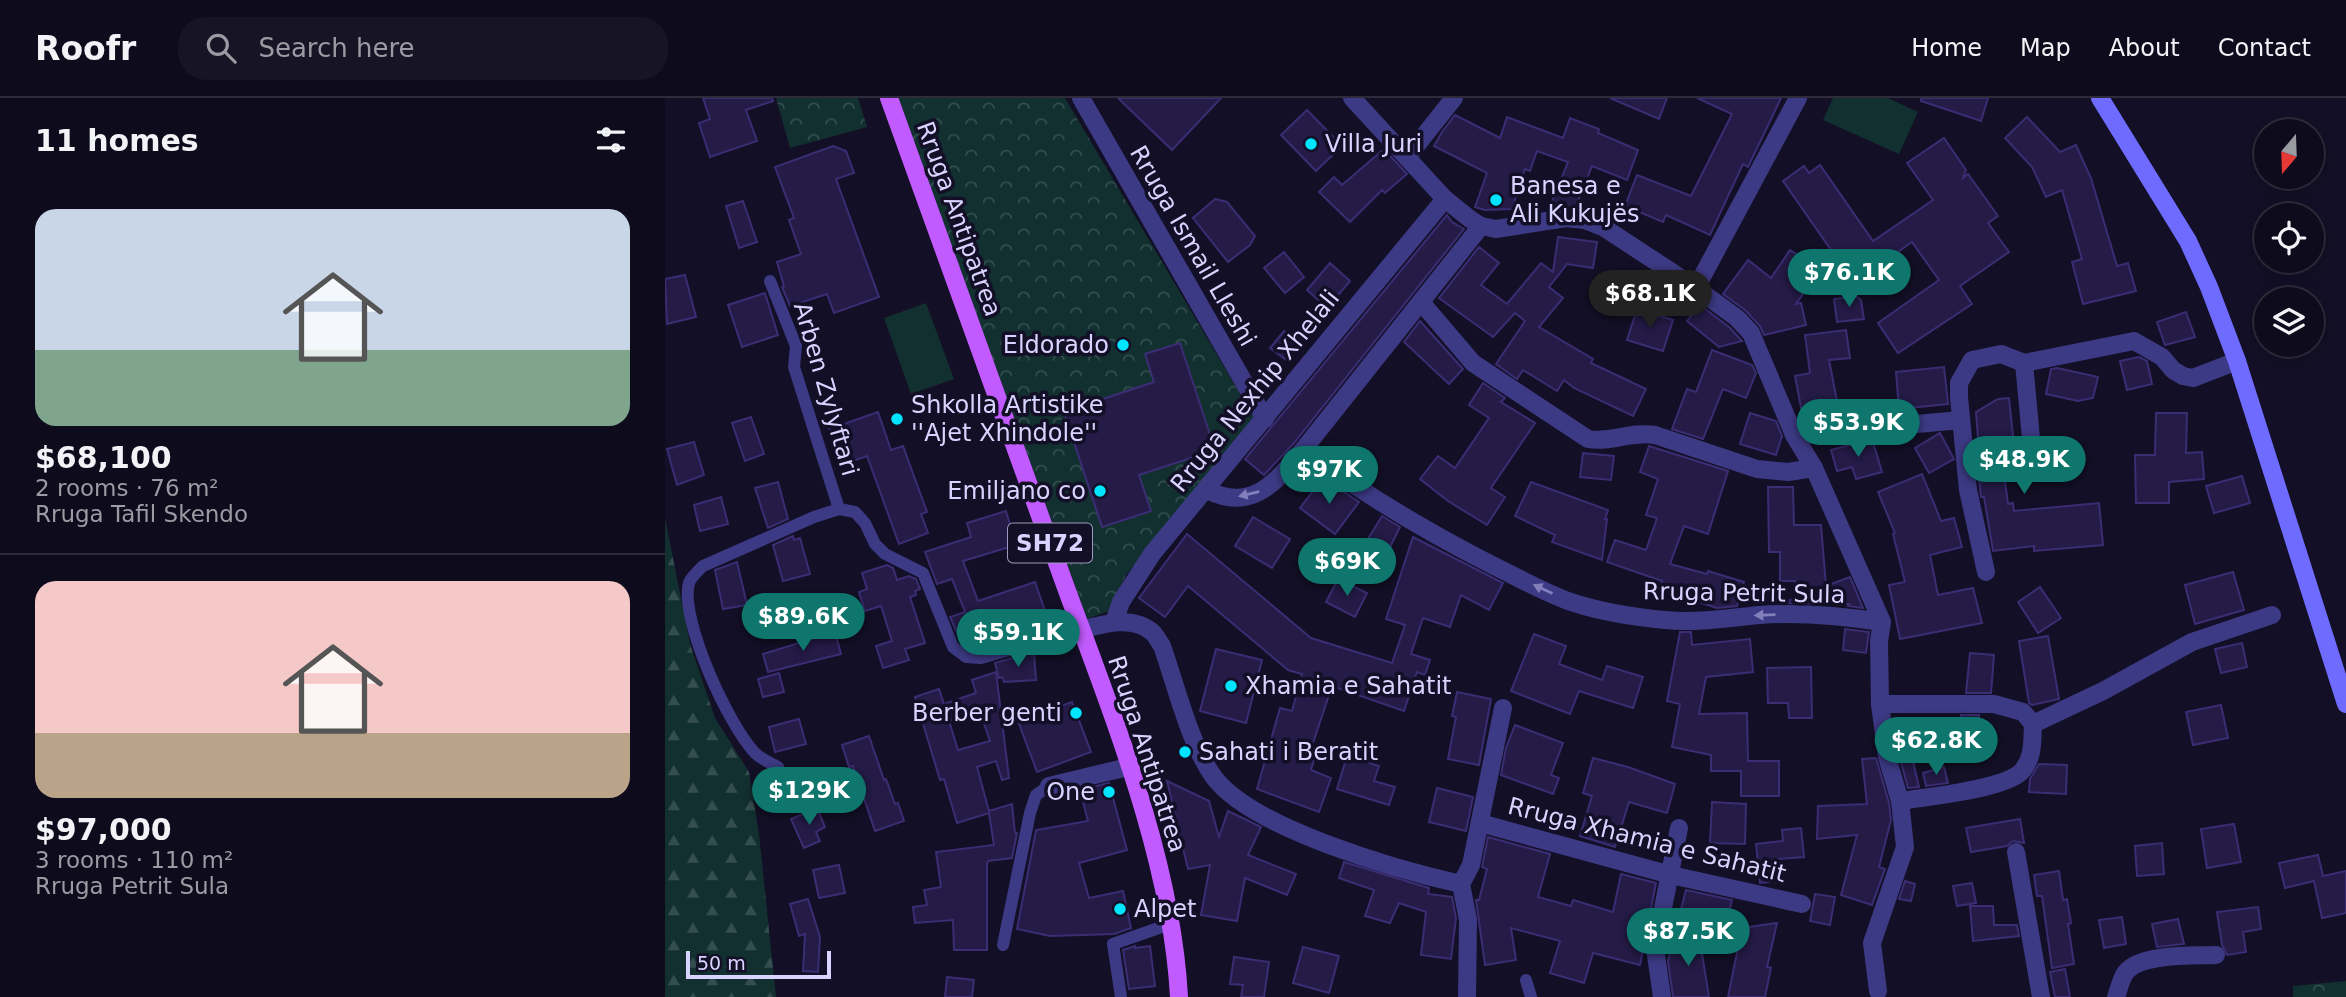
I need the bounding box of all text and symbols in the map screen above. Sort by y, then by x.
search box [178,17,668,80]
text: Roofr [35,29,136,68]
icon: search [202,29,240,67]
text: Search here [258,33,415,63]
text: Home [1911,34,1982,62]
text: Map [2020,34,2071,62]
text: About [2109,34,2180,62]
text: Contact [2218,34,2311,62]
street label: Rruga Antipatrea [911,118,1007,320]
north arrow [2254,119,2324,189]
map controls [2254,119,2324,357]
icon: filters [592,121,630,159]
text: 11 homes [35,123,199,158]
place label: Villa Juri [1325,130,1422,158]
marker: Villa Juri [1303,136,1319,152]
street label: Rruga Ismail Lleshi [1124,141,1262,351]
place label: Banesa e Ali Kukujës [1510,172,1639,228]
marker: Banesa e Ali Kukujës [1488,192,1504,208]
button: locate [2254,203,2324,273]
pin: $76.1K [1792,250,1906,309]
icon: home [270,254,396,380]
text: $76.1K [1804,259,1894,285]
pin: $68.1K [1593,271,1707,330]
text: $68.1K [1605,280,1695,306]
street label: Rruga Nexhip Xhelali [1165,284,1345,498]
button: layers [2254,287,2324,357]
street label: Arben Zylyftari [788,299,864,479]
place label: Eldorado [1003,331,1109,359]
marker: Eldorado [1115,337,1131,353]
place label: Shkolla Artistike ''Ajet Xhindole'' [911,391,1104,447]
pin: $53.9K [1801,400,1915,459]
text: $53.9K [1813,409,1903,435]
marker: Shkolla Artistike ''Ajet Xhindole'' [889,411,905,427]
pin: $48.9K [1967,436,2081,496]
text: $68,100 [35,440,172,475]
pin: $97K [1288,446,1370,506]
text: $48.9K [1979,446,2069,472]
text: $97K [1296,456,1362,482]
text: 2 rooms · 76 m² [35,475,219,501]
place label: Emiljano co [947,477,1086,505]
marker: Emiljano co [1092,483,1108,499]
one-way arrow [1237,489,1259,500]
text: Rruga Tafil Skendo [35,501,248,527]
road number: SH72 [1008,524,1092,562]
pin: $69K [1306,538,1388,598]
text: $69K [1314,548,1380,574]
street label: Rruga Petrit Sula [1643,577,1845,609]
one-way arrow [1532,583,1553,594]
pin: $89.6K [746,594,860,653]
text: $89.6K [758,603,848,629]
pin: $59.1K [961,610,1075,669]
one-way arrow [1754,610,1776,621]
text: $59.1K [973,619,1063,645]
icon: home [270,626,396,752]
street label: Rruga Antipatrea [1102,652,1192,856]
place label: Xhamia e Sahatit [1245,672,1451,700]
marker: Xhamia e Sahatit [1223,678,1239,694]
place label: Berber genti [912,699,1062,727]
marker: Berber genti [1068,705,1084,721]
pin: $62.8K [1879,718,1993,777]
text: $62.8K [1891,727,1981,753]
place label: Sahati i Beratit [1199,738,1378,766]
marker: Sahati i Beratit [1177,744,1193,760]
pin: $129K [760,768,858,827]
text: $129K [768,777,850,803]
place label: One [1046,778,1095,806]
marker: One [1101,784,1117,800]
street label: Rruga Xhamia e Sahatit [1505,792,1789,888]
text: $97,000 [35,812,172,847]
text: 3 rooms · 110 m² [35,847,233,873]
text: Rruga Petrit Sula [35,873,229,899]
place label: Alpet [1134,895,1197,923]
marker: Alpet [1112,901,1128,917]
pin: $87.5K [1631,908,1745,968]
text: $87.5K [1643,918,1733,944]
scale bar [686,948,831,980]
text: 50 m [697,952,746,974]

